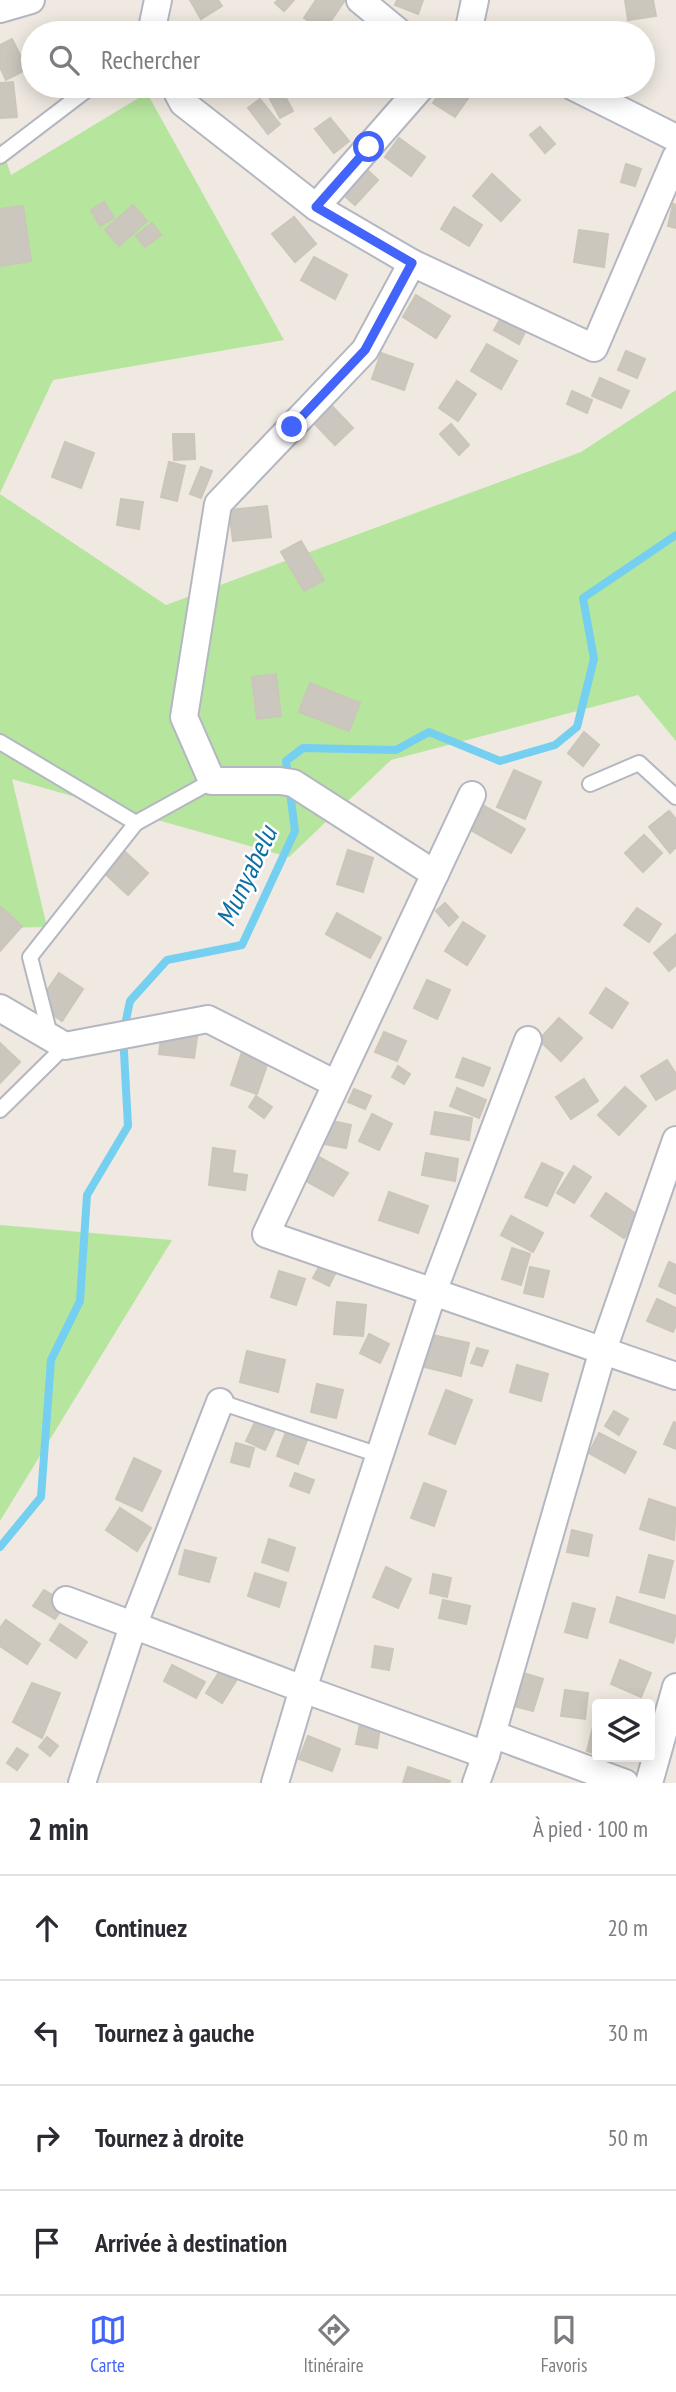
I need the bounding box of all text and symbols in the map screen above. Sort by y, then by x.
search box [21,21,655,98]
icon: search [45,41,83,79]
text: Rechercher [101,43,200,76]
route start [353,131,384,162]
route end [276,411,307,442]
water label: Munyabelu [206,818,286,932]
map controls [592,1699,655,1762]
button: layers [592,1699,655,1762]
text: 2 min [28,1809,89,1848]
text: À pied · 100 m [533,1814,648,1843]
icon: ahead [28,1909,66,1947]
text: Continuez [95,1911,187,1944]
text: 20 m [607,1913,648,1942]
icon: left [28,2014,66,2052]
text: Tournez à gauche [95,2016,255,2049]
text: 30 m [607,2018,648,2047]
icon: right [28,2119,66,2157]
text: Tournez à droite [95,2121,244,2154]
text: 50 m [607,2123,648,2152]
icon: arrive [28,2224,66,2262]
text: Arrivée à destination [95,2226,287,2259]
tab: Carte [89,2311,127,2377]
tab: Itinéraire [304,2311,364,2377]
tab: Favoris [541,2311,587,2377]

